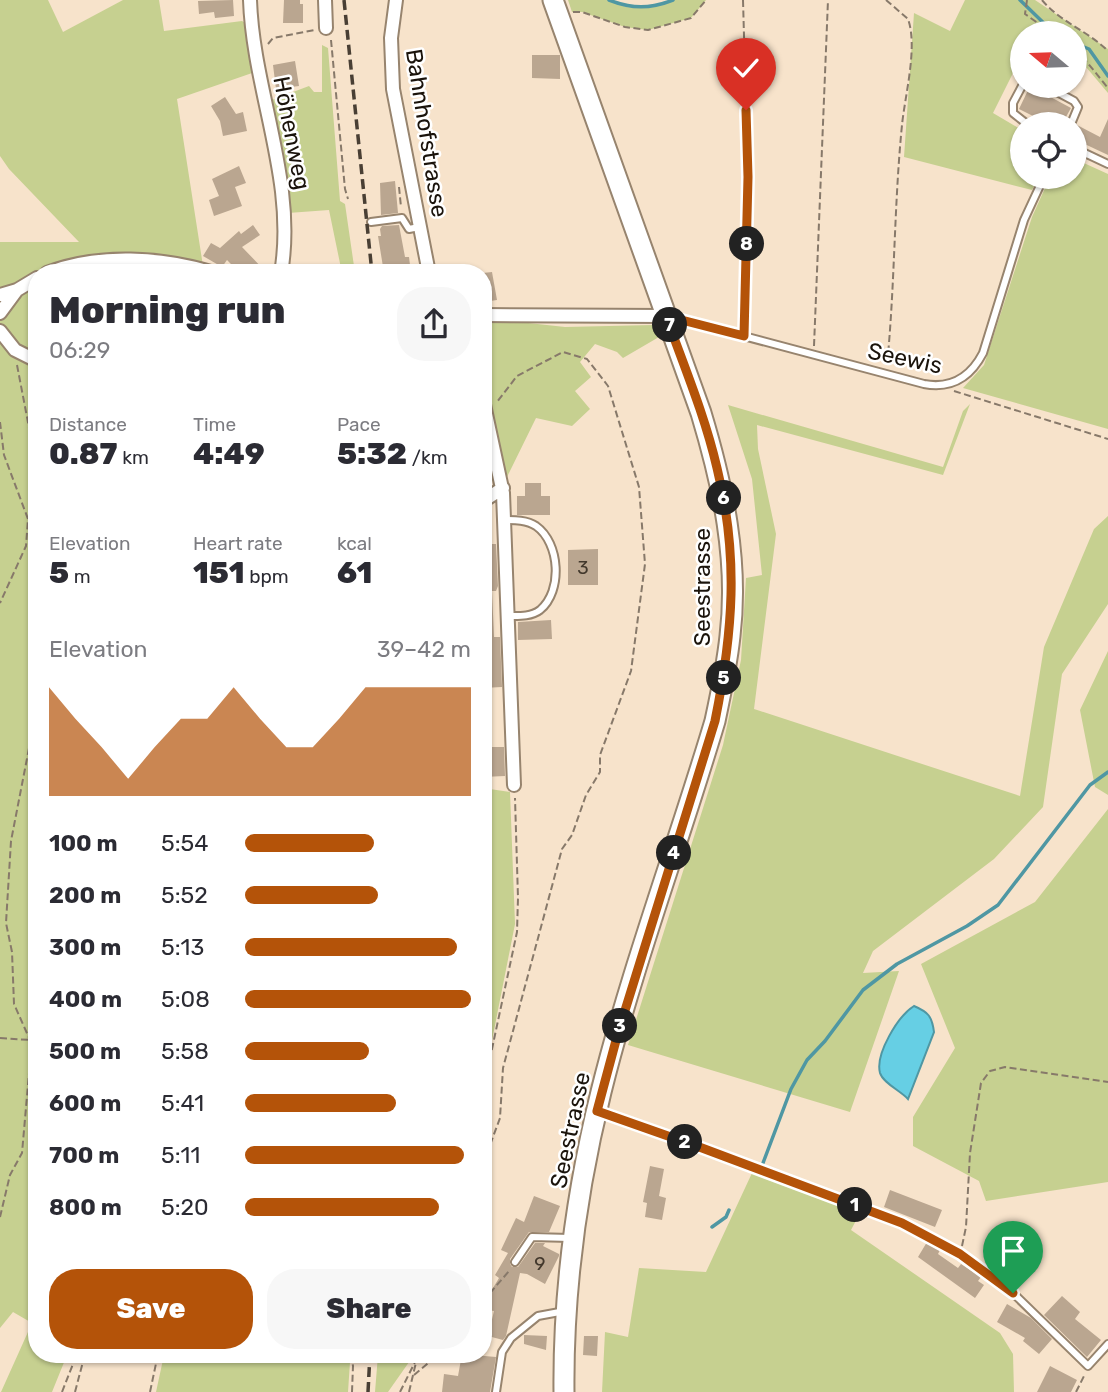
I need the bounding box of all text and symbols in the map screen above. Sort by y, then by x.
north arrow [1010,21,1087,98]
map controls [1010,21,1087,189]
pin [716,38,776,110]
street label: Bahnhofstrasse [400,47,454,219]
icon: check [727,49,765,87]
street label: Höhenweg [267,74,317,192]
button: locate [1010,112,1087,189]
pin: 8 [730,226,764,262]
text: 8 [740,232,753,255]
text: Morning run [49,287,286,333]
button: share [397,287,471,361]
pin: 7 [652,308,688,342]
text: 7 [664,313,675,336]
text: 06:29 [49,336,111,364]
street label: Seewis [865,336,945,380]
text: Distance [49,413,127,436]
text: Time [193,413,236,436]
text: Pace [337,413,381,436]
text: 0.87 [49,436,118,472]
text: 4:49 [193,436,265,472]
text: 5:32 [337,436,407,472]
text: km [118,446,149,469]
text: /km [407,446,448,469]
pin: 6 [706,480,742,516]
text: 6 [717,486,730,509]
street label: Seestrasse [688,528,716,646]
text: Elevation [49,532,130,555]
text: Heart rate [193,532,283,555]
text: kcal [337,532,372,555]
text: 5 [49,555,69,591]
text: 151 [193,555,245,591]
text: 61 [337,555,372,591]
house number: 3 [577,556,589,579]
text: m [69,565,91,588]
text: bpm [245,565,289,588]
text: Elevation [49,635,148,663]
text: 39–42 m [377,635,471,663]
pin: 5 [706,660,742,696]
text: 5 [717,666,730,689]
text: 100 m [49,829,118,857]
text: 5:54 [161,829,209,857]
pin: 4 [656,836,692,870]
text: 4 [667,841,680,864]
text: 200 m [49,881,121,909]
text: 5:52 [161,881,208,909]
text: 300 m [49,933,121,961]
text: 5:13 [161,933,204,961]
text: 400 m [49,985,122,1013]
text: 5:08 [161,985,210,1013]
pin: 3 [602,1009,638,1044]
text: 3 [613,1014,626,1037]
text: 500 m [49,1037,121,1065]
text: 5:58 [161,1037,209,1065]
street label: Seestrasse [544,1069,596,1191]
text: 600 m [49,1089,121,1117]
text: 5:41 [161,1089,204,1117]
pin: 2 [668,1124,702,1160]
text: 2 [678,1130,691,1153]
text: 700 m [49,1141,119,1169]
text: 5:11 [161,1141,200,1169]
pin: 1 [838,1188,872,1222]
text: 800 m [49,1193,122,1221]
text: 5:20 [161,1193,209,1221]
text: 1 [850,1193,859,1216]
pin [983,1221,1043,1293]
icon: arrive [994,1232,1032,1270]
house number: 9 [534,1252,546,1275]
button: Save [49,1269,253,1349]
button: Share [267,1269,471,1349]

